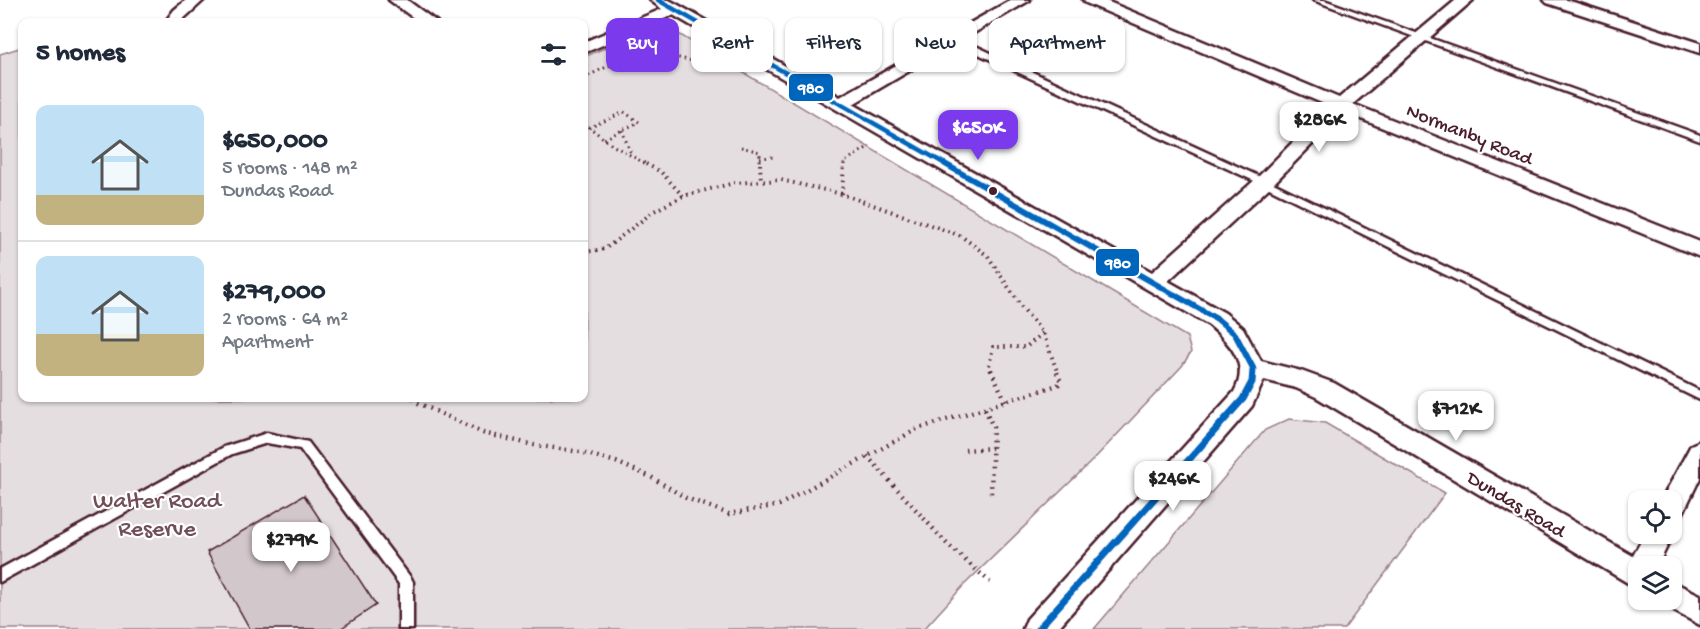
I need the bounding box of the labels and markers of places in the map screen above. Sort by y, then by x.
pin: $286K [1277,102,1361,153]
pin: $650K [936,110,1020,161]
unlabelled marker [987,185,999,197]
pin: $712K [1414,391,1498,442]
pin: $246K [1131,461,1215,512]
pin: $279K [249,522,333,573]

